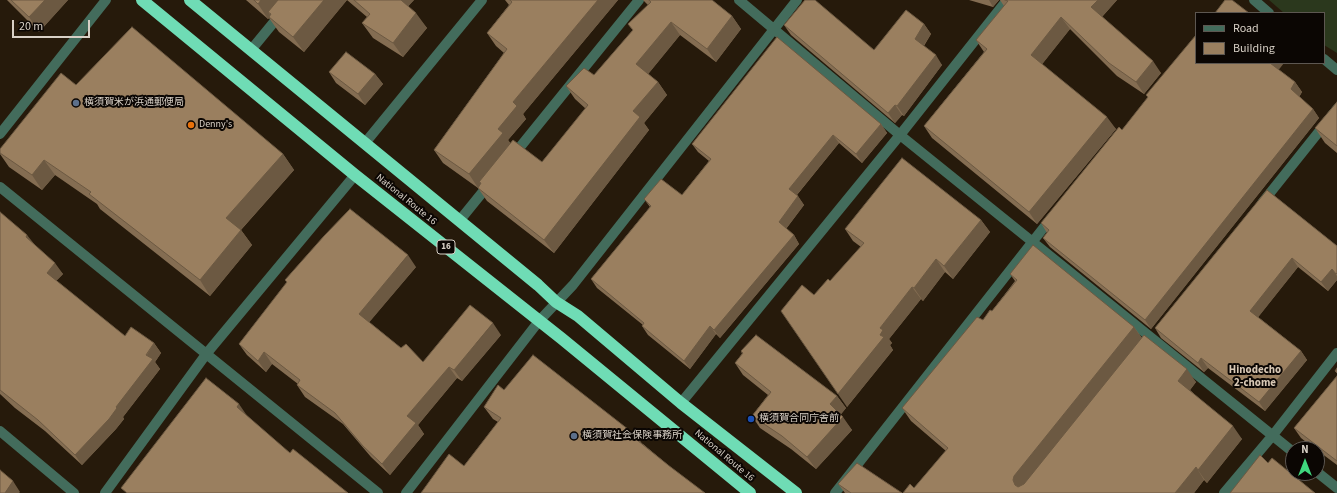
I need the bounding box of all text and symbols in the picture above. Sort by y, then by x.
scale bar [14,12,92,38]
legend [1195,12,1325,64]
text: 20 m [19,18,43,35]
text: Road [1233,20,1259,37]
text: Building [1233,40,1275,57]
place label: 横須賀米が浜通郵便局 [84,97,184,109]
marker: 横須賀米が浜通郵便局 [71,98,81,108]
place label: Denny's [199,119,232,131]
marker: Denny's [186,120,196,130]
street label: National Route 16 [373,172,439,228]
road number: 16 [437,240,455,254]
district label: Hinodecho 2-chome [1229,364,1281,390]
place label: 横須賀合同庁舎前 [759,413,839,425]
marker: 横須賀合同庁舎前 [746,414,756,424]
street label: National Route 16 [692,428,756,484]
place label: 横須賀社会保険事務所 [582,430,682,442]
marker: 横須賀社会保険事務所 [569,431,579,441]
north arrow [1285,441,1325,481]
text: N [1301,442,1309,457]

